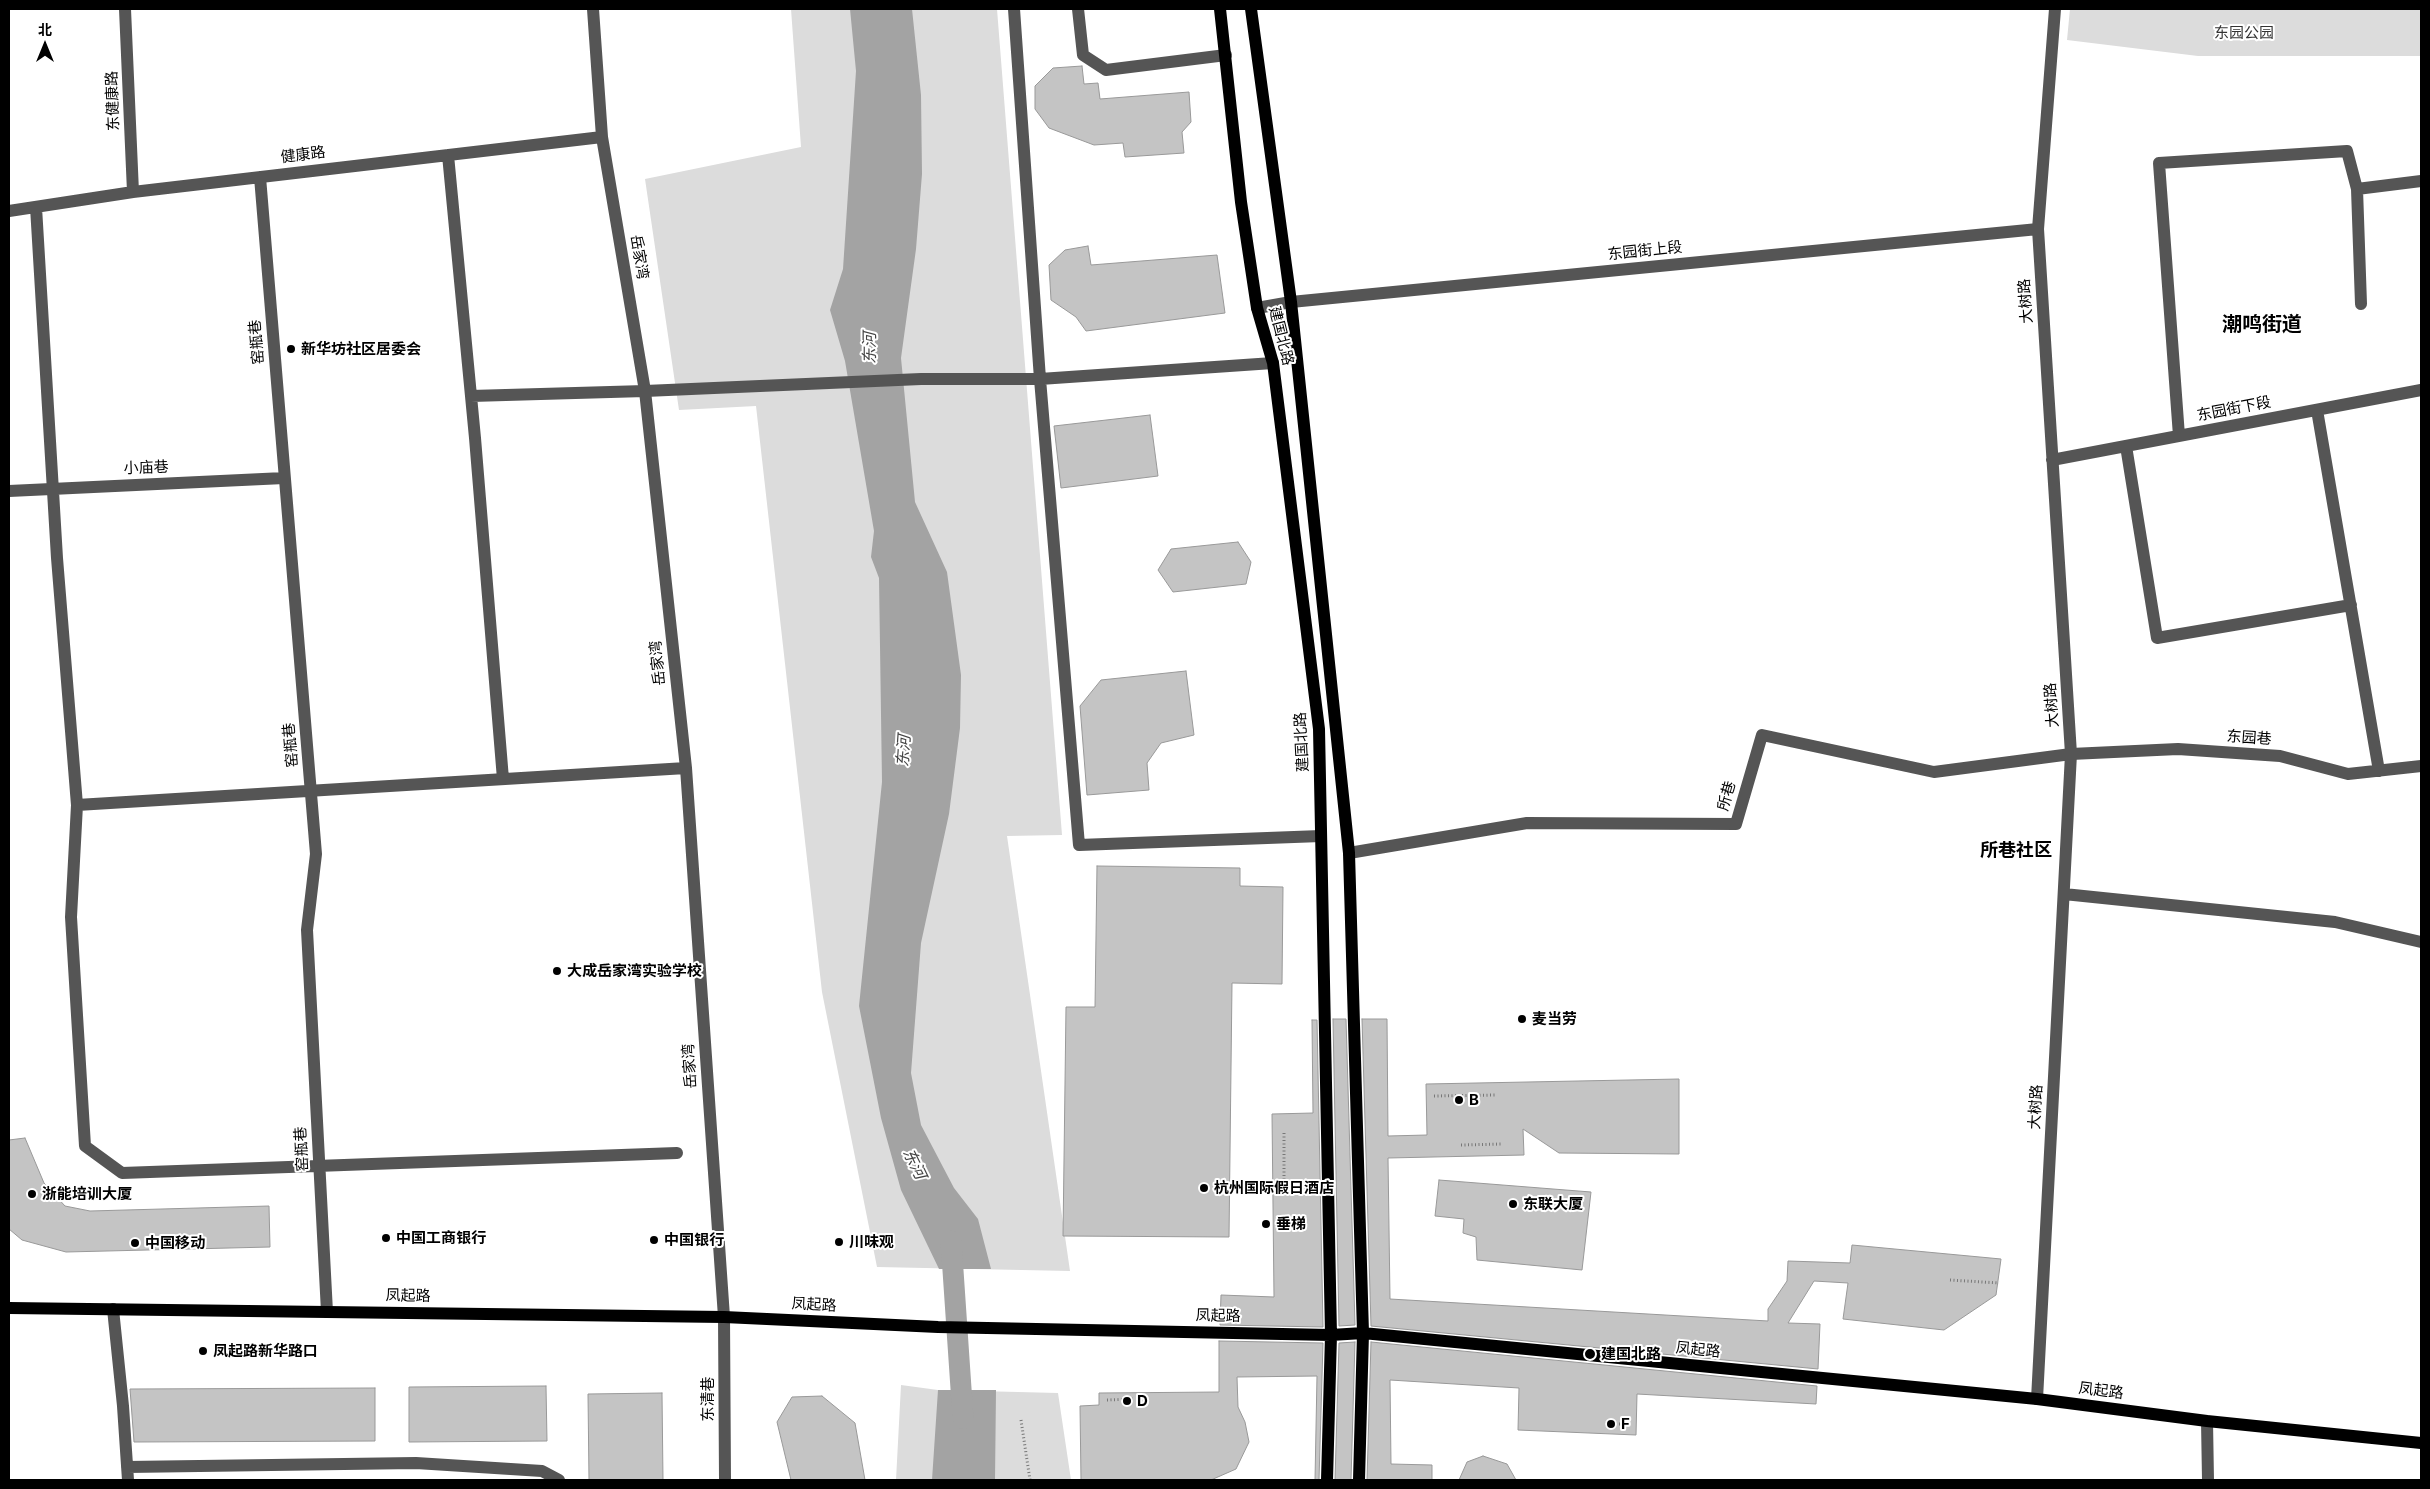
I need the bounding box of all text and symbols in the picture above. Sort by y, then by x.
north arrow [20,20,70,70]
text: 北 [38,21,52,38]
park label: 东园公园 [2214,24,2274,42]
street label: 东健康路 [103,71,123,131]
street label: 健康路 [280,143,326,167]
street label: 岳家湾 [626,233,652,281]
street label: 东园街上段 [1607,238,1683,264]
street label: 大树路 [2015,278,2037,324]
street label: 建国北路 [1265,305,1297,367]
district label: 潮鸣街道 [2222,313,2302,337]
street label: 窑瓶巷 [246,319,268,365]
water label: 东河 [860,332,880,364]
place label: 新华坊社区居委会 [301,340,421,358]
marker: 新华坊社区居委会 [285,343,297,355]
street label: 东园街下段 [2195,393,2273,425]
street label: 小庙巷 [123,458,169,478]
street label: 岳家湾 [647,640,669,686]
street label: 大树路 [2041,682,2063,728]
street label: 建国北路 [1291,712,1313,772]
street label: 窑瓶巷 [280,722,302,768]
street label: 东园巷 [2226,727,2272,749]
water label: 东河 [893,734,915,768]
street label: 所巷 [1714,779,1740,813]
district label: 所巷社区 [1980,840,2052,862]
place label: 大成岳家湾实验学校 [567,962,702,980]
marker: 大成岳家湾实验学校 [551,965,563,977]
place label: 麦当劳 [1532,1010,1577,1028]
marker: 麦当劳 [1516,1013,1528,1025]
street label: 岳家湾 [679,1043,701,1089]
street label: 大树路 [2026,1084,2046,1130]
place label: B [1469,1091,1479,1109]
marker: B [1453,1094,1465,1106]
street label: 窑瓶巷 [292,1126,312,1172]
water label: 东河 [898,1145,930,1183]
place label: 杭州国际假日酒店 [1214,1179,1334,1197]
marker: 杭州国际假日酒店 [1198,1182,1210,1194]
place label: 浙能培训大厦 [42,1185,132,1203]
marker: 浙能培训大厦 [26,1188,38,1200]
place label: 东联大厦 [1523,1195,1583,1213]
marker: 东联大厦 [1507,1198,1519,1210]
place label: 垂梯 [1276,1215,1306,1233]
marker: 垂梯 [1260,1218,1272,1230]
place label: 中国工商银行 [396,1229,486,1247]
place label: 中国银行 [664,1231,724,1249]
marker: 中国工商银行 [380,1232,392,1244]
place label: 川味观 [849,1233,894,1251]
place label: 中国移动 [145,1234,205,1252]
marker: 中国银行 [648,1234,660,1246]
marker: 川味观 [833,1236,845,1248]
marker: 中国移动 [129,1237,141,1249]
street label: 凤起路 [385,1287,431,1305]
street label: 凤起路 [791,1295,837,1315]
street label: 凤起路 [1195,1307,1241,1325]
street label: 凤起路 [1675,1339,1721,1361]
place label: 凤起路新华路口 [213,1342,318,1360]
marker: 凤起路新华路口 [197,1345,209,1357]
place label: 建国北路 [1601,1345,1661,1363]
marker: 建国北路 [1583,1347,1597,1361]
street label: 东清巷 [699,1377,717,1421]
street label: 凤起路 [2078,1379,2124,1403]
place label: D [1137,1392,1148,1410]
marker: D [1121,1395,1133,1407]
place label: F [1621,1415,1630,1433]
marker: F [1605,1418,1617,1430]

